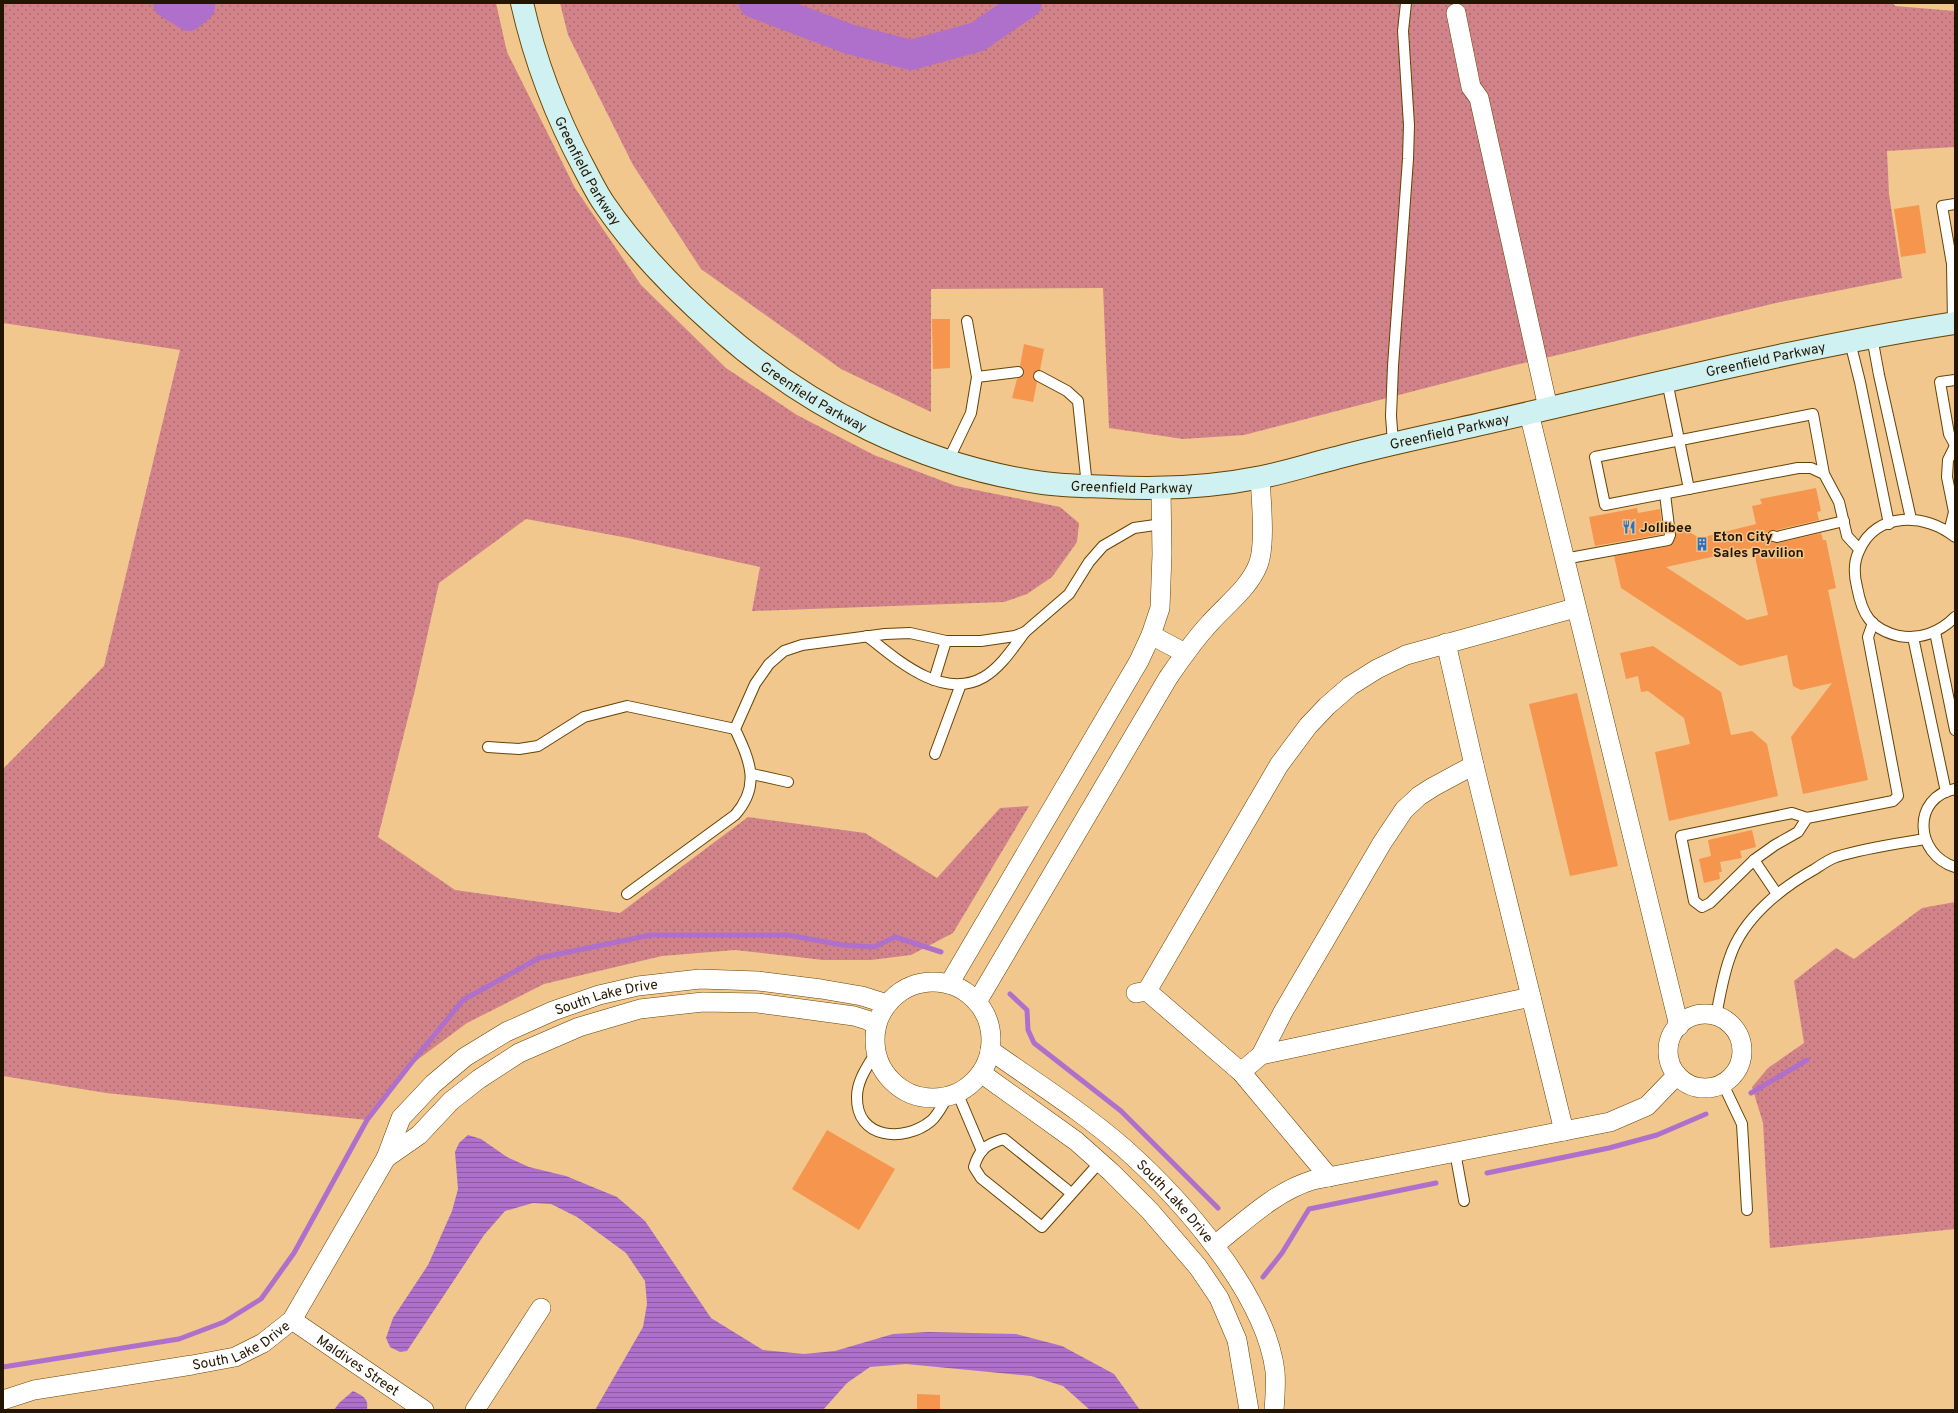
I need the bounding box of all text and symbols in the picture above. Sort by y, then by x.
street label: Greenfield Parkway [550,114,624,229]
street label: Greenfield Parkway [1704,339,1827,382]
street label: Greenfield Parkway [756,359,869,437]
street label: Greenfield Parkway [1388,411,1511,454]
street label: Greenfield Parkway [1070,479,1194,498]
restaurant icon: Jollibee [1621,519,1637,535]
place label: Jollibee [1640,520,1692,537]
place label: Eton City Sales Pavilion [1713,529,1804,562]
building icon: Eton City Sales Pavilion [1694,536,1710,552]
street label: South Lake Drive [553,977,659,1020]
street label: South Lake Drive [1132,1157,1216,1247]
street label: South Lake Drive [191,1318,294,1375]
street label: Maldives Street [313,1332,402,1400]

